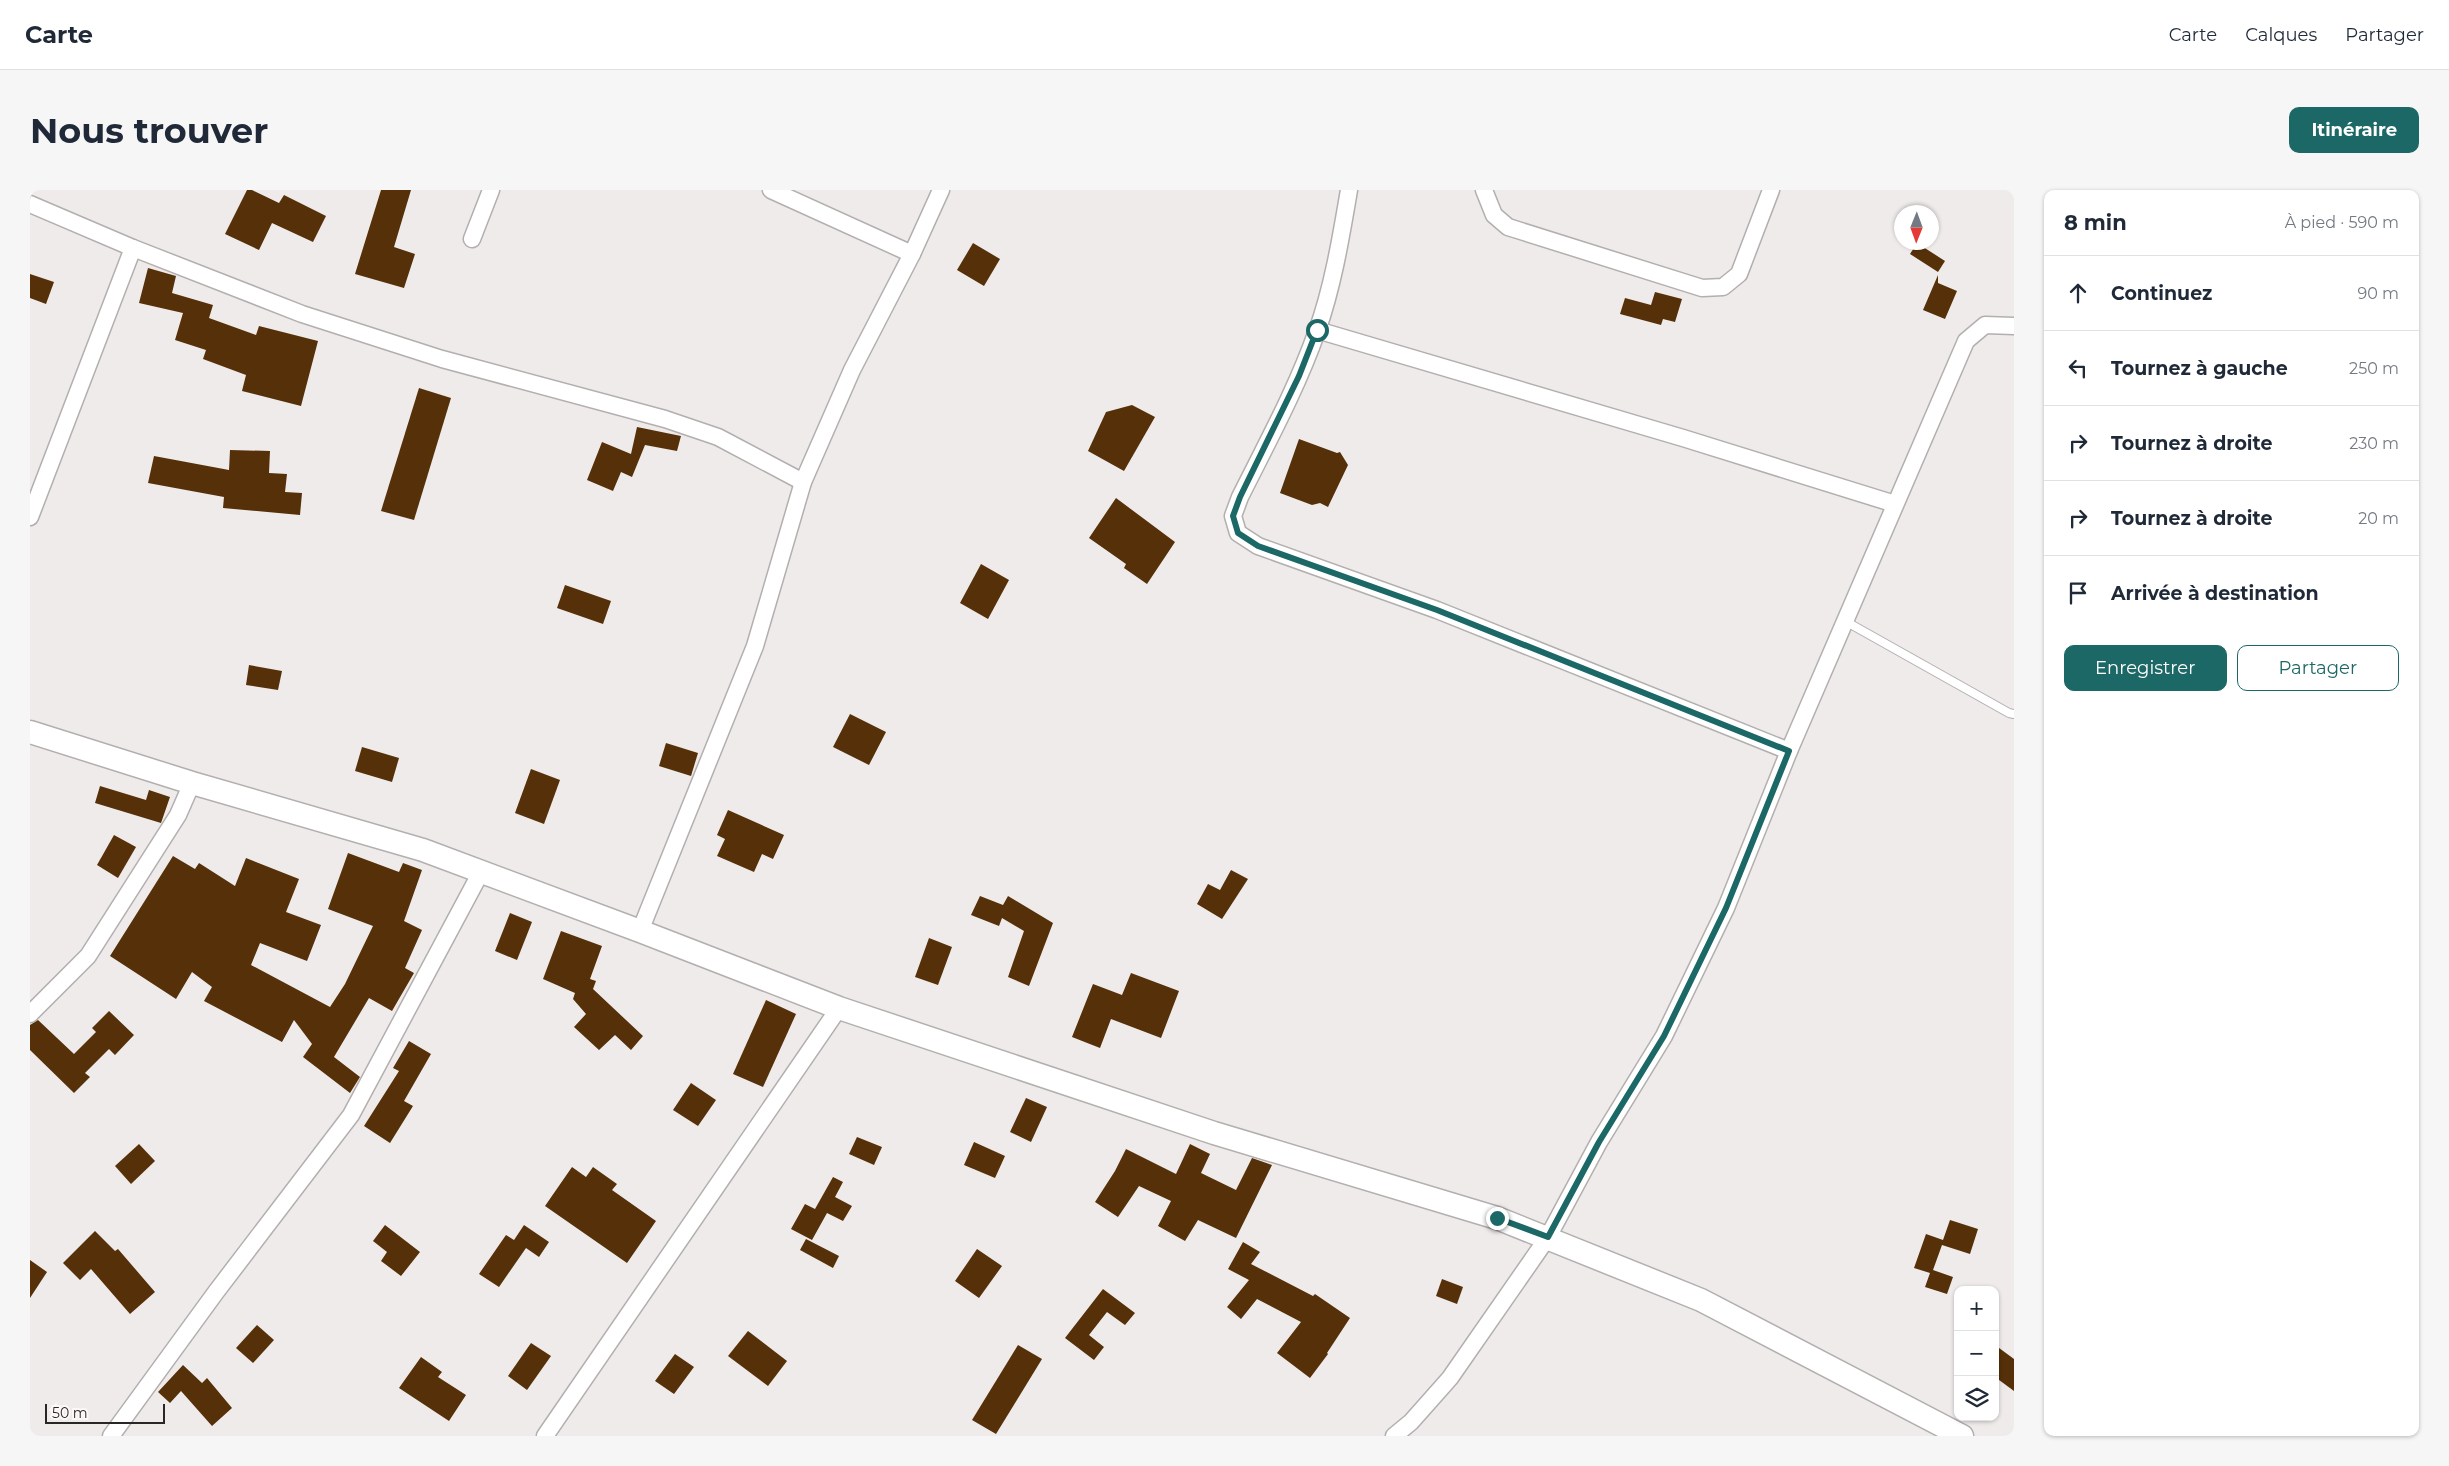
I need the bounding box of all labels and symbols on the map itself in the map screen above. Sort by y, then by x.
north arrow [1894,205,1939,250]
route start [1306,319,1329,342]
route end [1486,1207,1509,1230]
scale bar [45,1401,165,1424]

